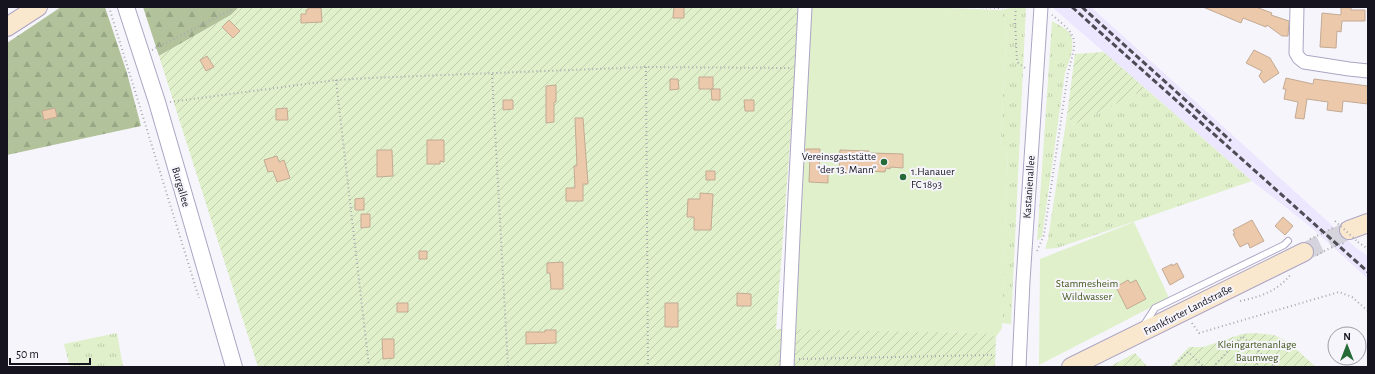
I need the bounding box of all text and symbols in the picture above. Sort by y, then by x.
place label: Vereinsgaststätte "der 13. Mann" [802,151,876,175]
street label: Kastanienallee [1021,155,1037,219]
marker: Vereinsgaststätte "der 13. Mann" [879,157,889,167]
street label: Burgallee [170,166,192,208]
place label: 1.Hanauer FC 1893 [911,166,955,190]
marker: 1.Hanauer FC 1893 [898,172,908,182]
park label: Stammesheim Wildwasser [1056,278,1118,302]
street label: Frankfurter Landstraße [1142,283,1234,337]
north arrow [1327,326,1367,366]
text: N [1343,331,1351,342]
park label: Kleingartenanlage Baumweg [1218,339,1296,363]
scale bar [10,340,90,366]
text: 50 m [16,348,39,360]

